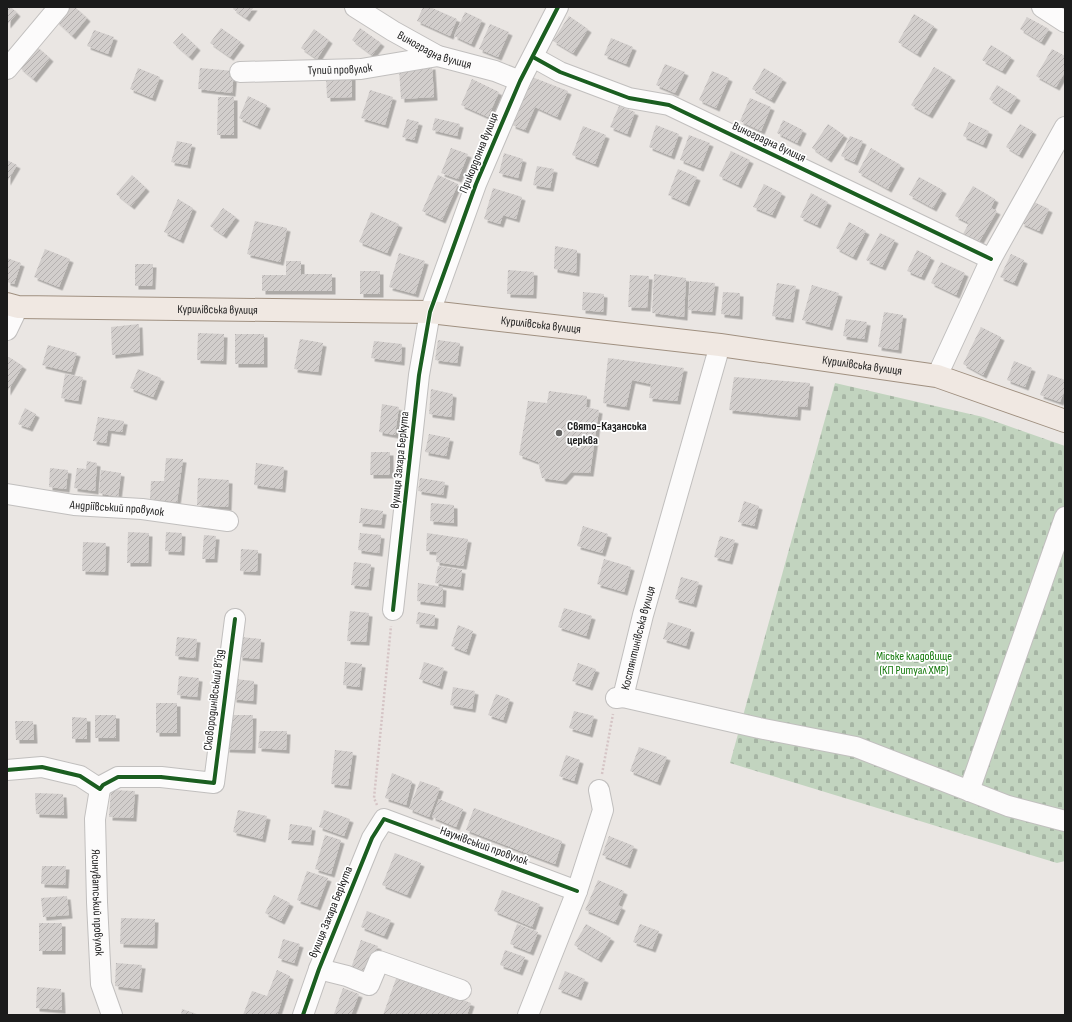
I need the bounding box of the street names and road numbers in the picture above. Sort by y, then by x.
street label: Виноградна вулиця [395,27,473,72]
street label: Тупий провулок [308,60,374,78]
street label: Прикордонна вулиця [456,110,502,195]
street label: Виноградна вулиця [730,118,808,166]
street label: Курилівська вулиця [177,301,258,317]
street label: Курилівська вулиця [500,313,582,337]
street label: Курилівська вулиця [821,352,903,378]
street label: вулиця Захара Беркута [387,410,413,509]
street label: Андріївський провулок [68,497,165,520]
street label: Костянтинівська вулиця [618,584,658,691]
street label: Сковородинівський в’їзд [200,648,228,752]
street label: Наумівський провулок [438,823,531,869]
street label: Ясинуватський провулок [88,849,107,957]
street label: вулиця Захара Беркута [306,864,356,960]

